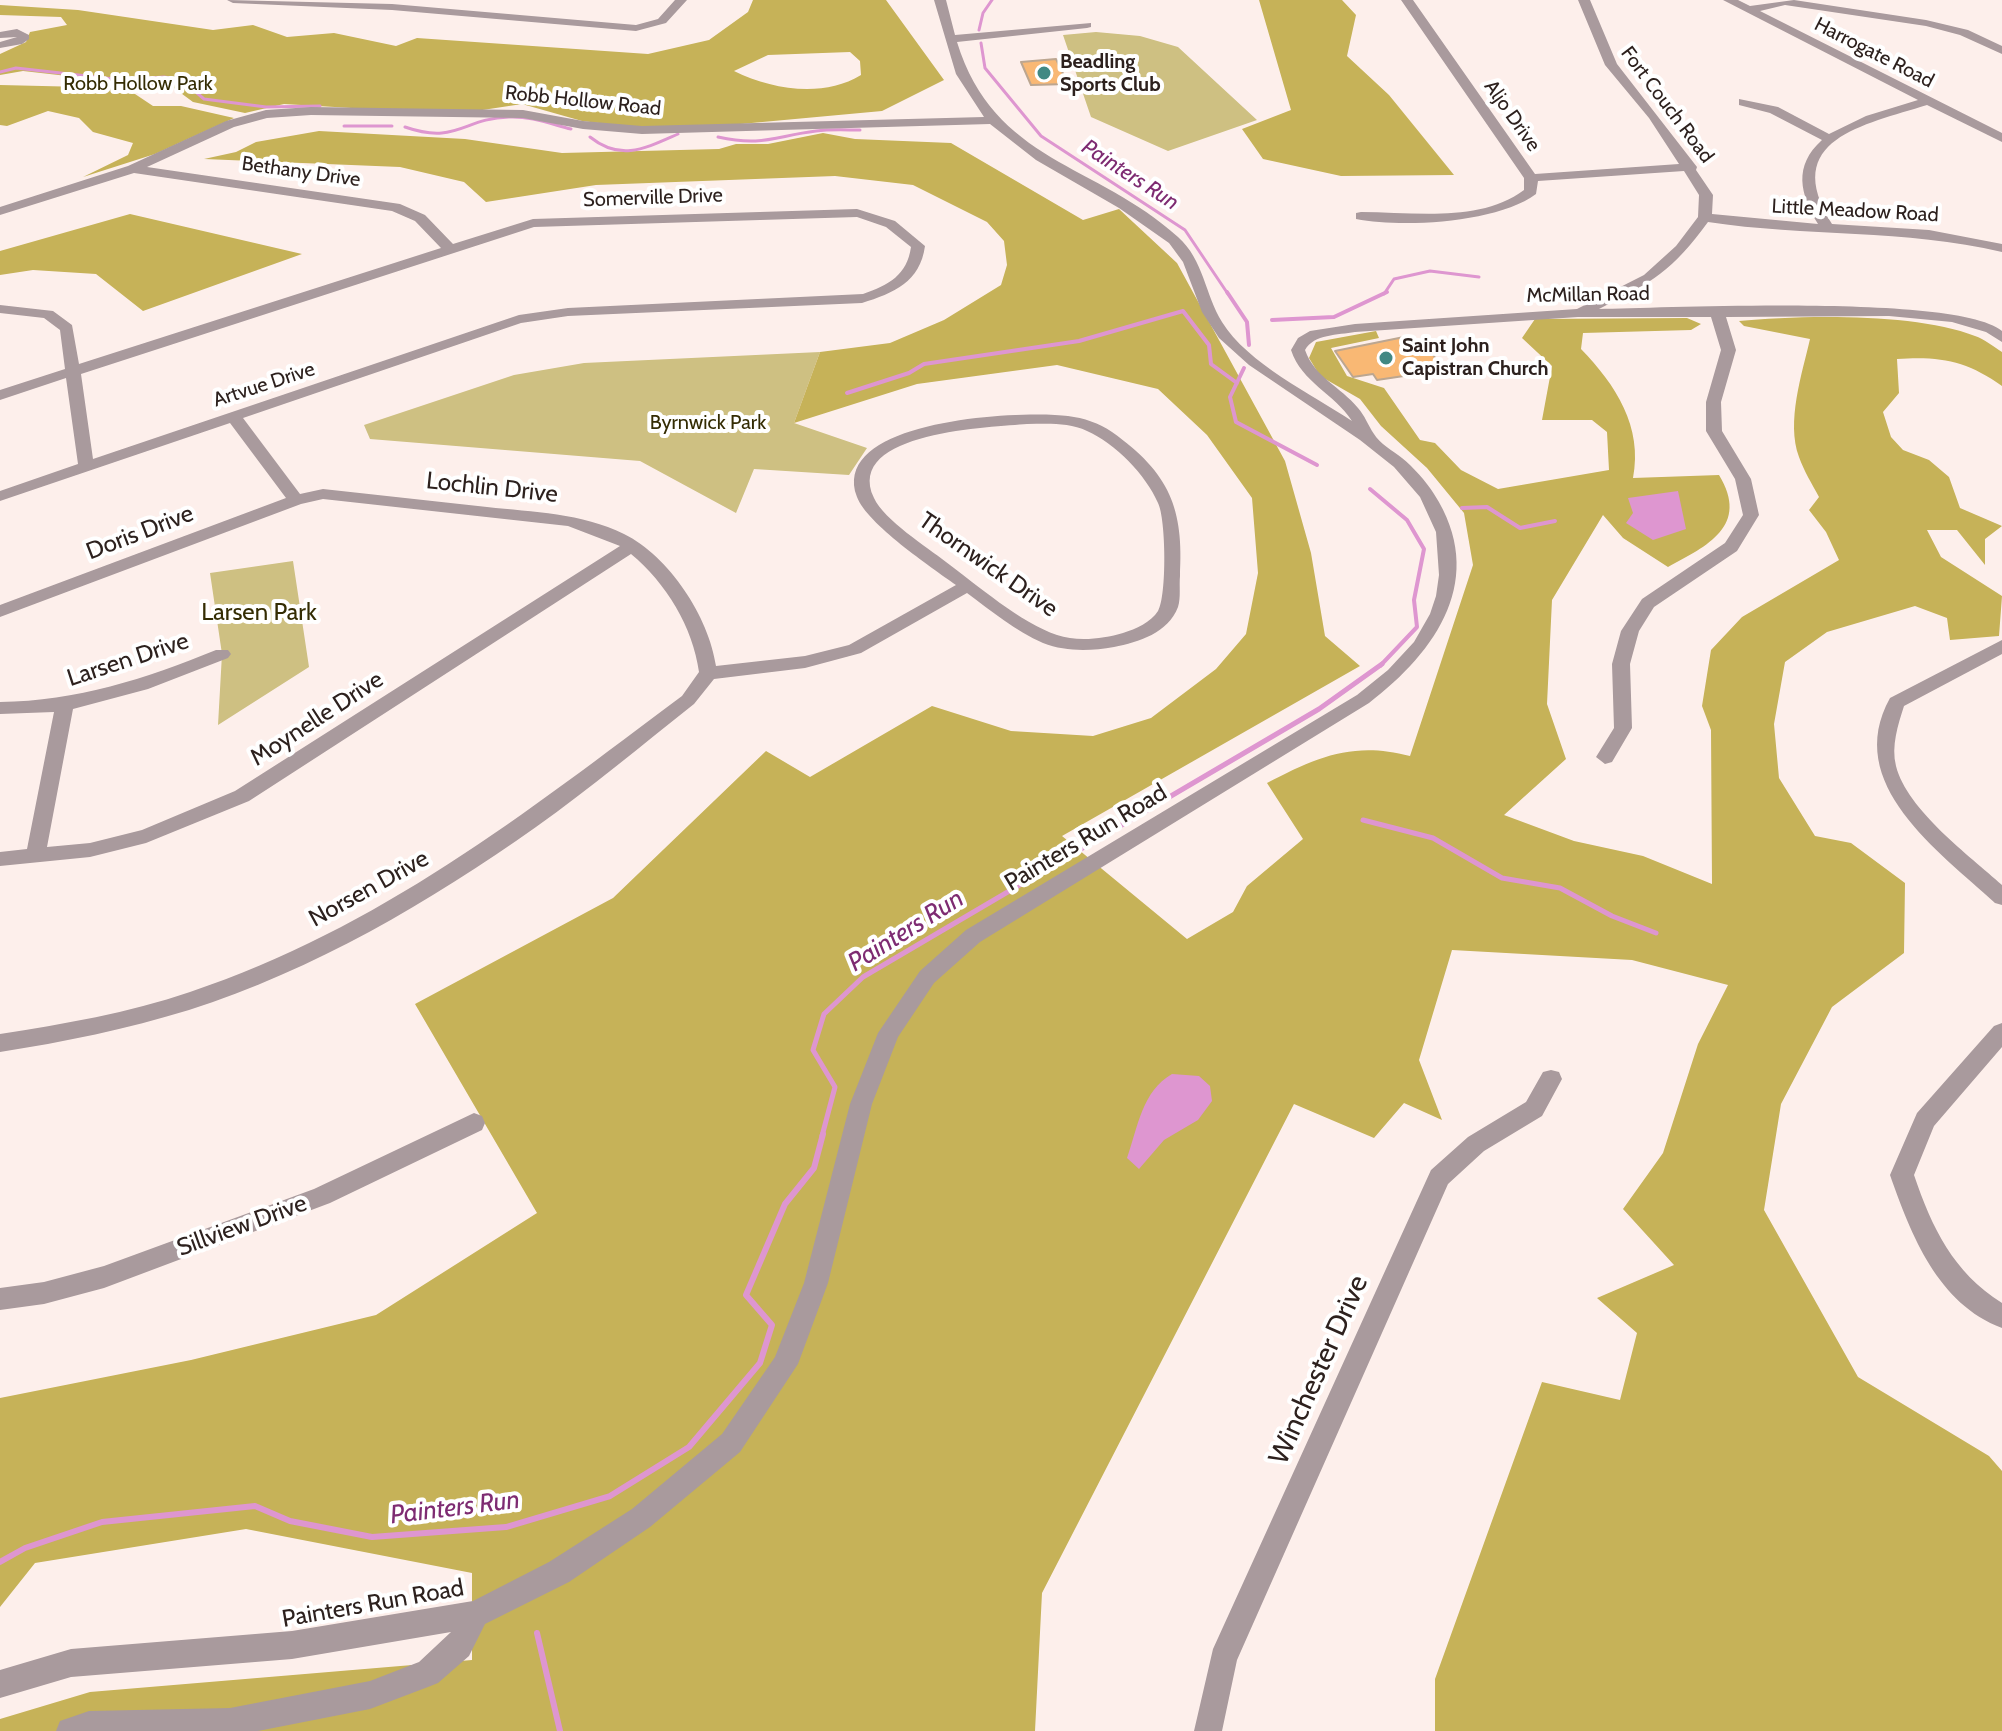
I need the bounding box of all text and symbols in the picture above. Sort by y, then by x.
street label: Harrogate Road [1810,13,1938,93]
street label: Fort Couch Road [1615,42,1719,168]
place label: Beadling Sports Club [1060,50,1161,97]
marker: Beadling Sports Club [1035,64,1053,82]
park label: Robb Hollow Park [63,72,213,96]
street label: Aljo Drive [1479,76,1545,156]
street label: Robb Hollow Road [504,81,662,121]
water label: Painters Run [1077,134,1183,216]
street label: Bethany Drive [240,152,362,192]
street label: Somerville Drive [583,184,723,212]
street label: Little Meadow Road [1771,195,1939,227]
street label: McMillan Road [1526,282,1650,308]
place label: Saint John Capistran Church [1402,334,1548,381]
marker: Saint John Capistran Church [1377,349,1395,367]
street label: Artvue Drive [210,357,318,413]
park label: Byrnwick Park [650,411,766,435]
street label: Lochlin Drive [425,467,559,509]
street label: Doris Drive [82,499,198,567]
street label: Thornwick Drive [913,506,1063,624]
park label: Larsen Park [201,599,317,627]
street label: Larsen Drive [64,627,192,693]
street label: Moynelle Drive [245,665,389,773]
street label: Painters Run Road [1000,778,1172,898]
street label: Norsen Drive [304,844,434,934]
water label: Painters Run [842,883,970,979]
street label: Sillview Drive [173,1189,311,1263]
street label: Winchester Drive [1262,1270,1376,1470]
water label: Painters Run [388,1485,522,1531]
street label: Painters Run Road [280,1574,466,1634]

